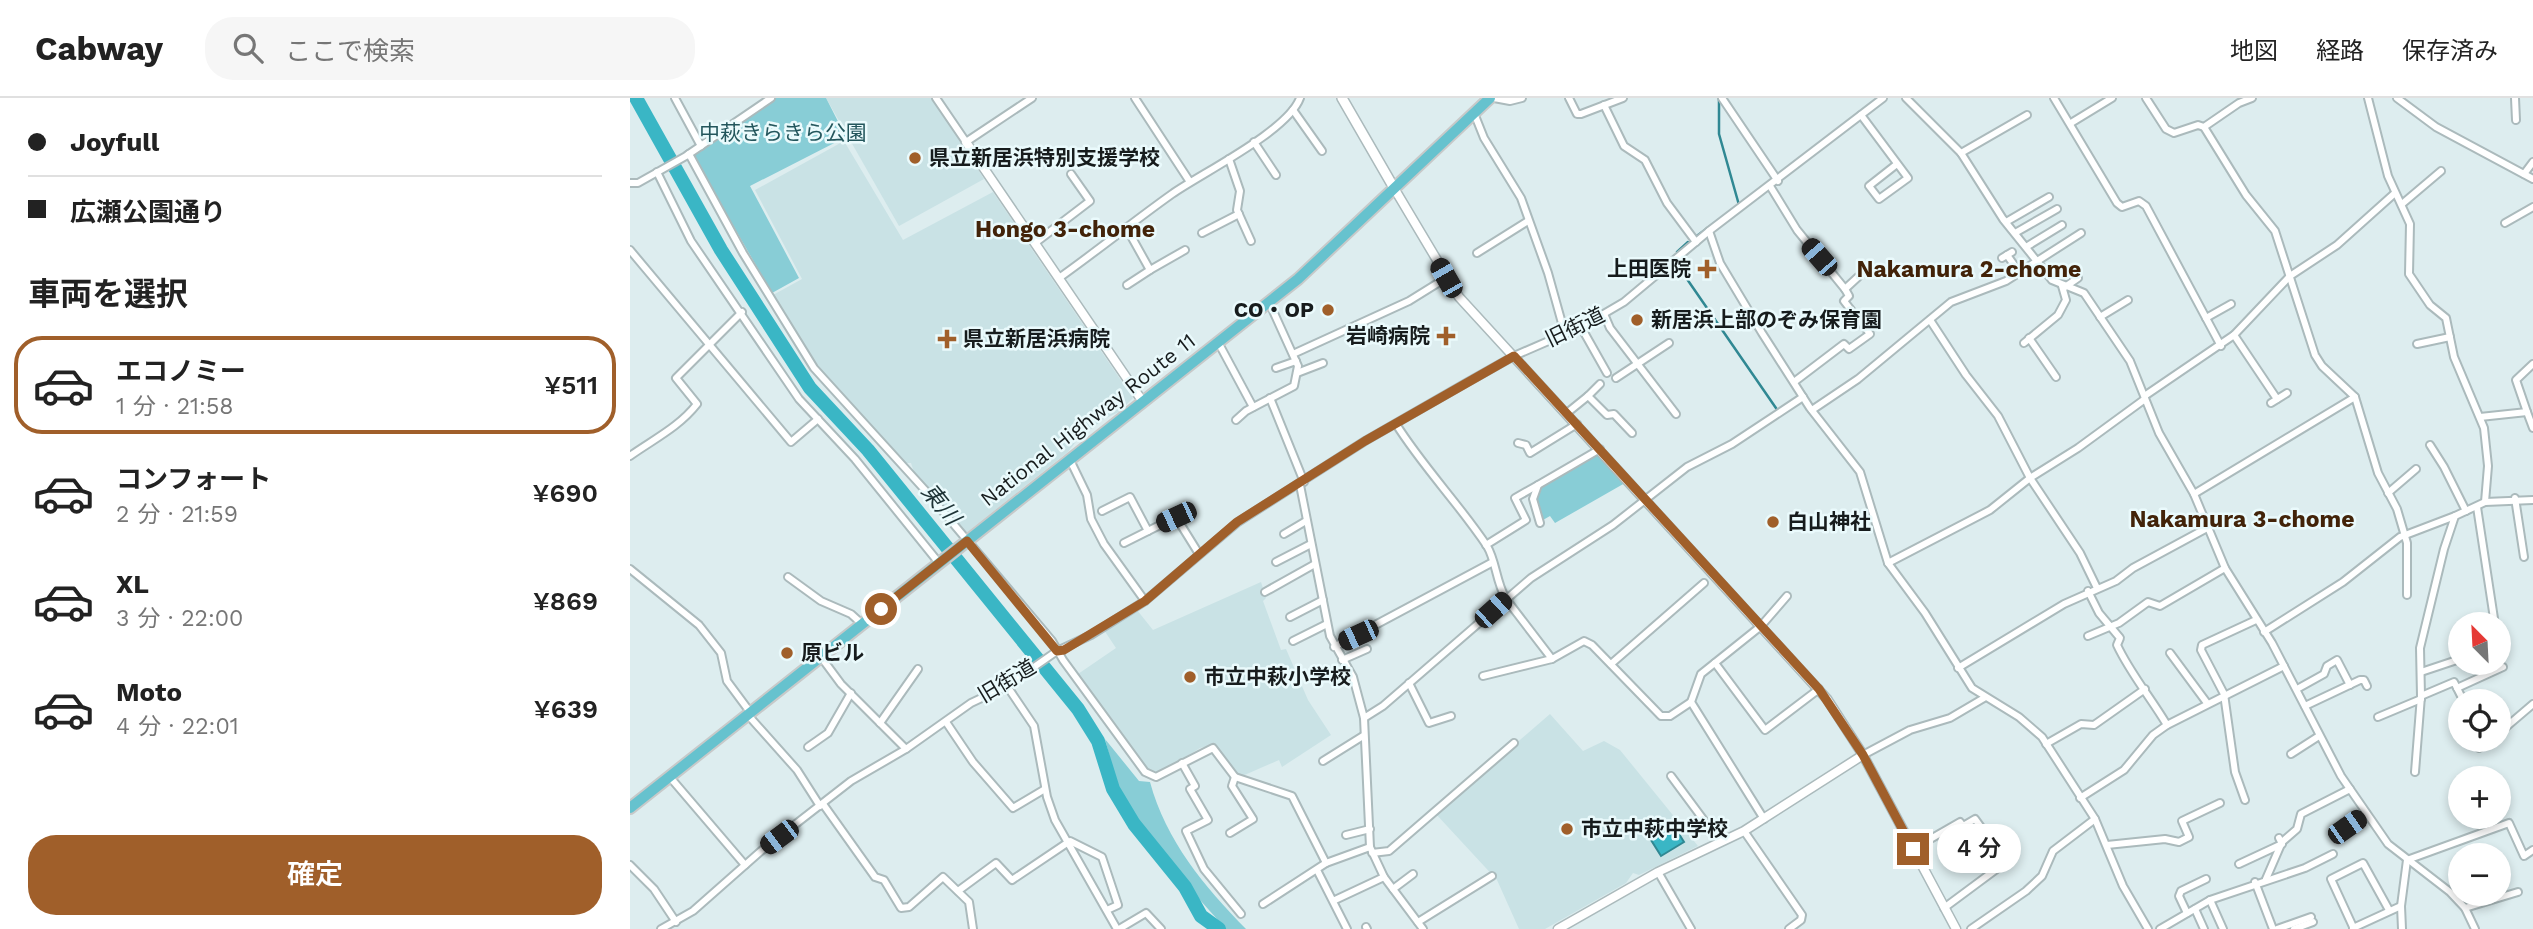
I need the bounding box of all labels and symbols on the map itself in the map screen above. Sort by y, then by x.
park label: 中萩きらきら公園 [699,120,867,145]
place label: 県立新居浜特別支援学校 [929,145,1160,170]
marker: 県立新居浜特別支援学校 [907,150,923,166]
district label: Hongo 3-chome [975,216,1155,243]
car [1798,234,1841,280]
car [1427,255,1466,301]
place label: 上田医院 [1607,256,1691,281]
district label: Nakamura 2-chome [1857,256,2081,283]
marker: 上田医院 [1697,259,1717,279]
place label: CO・OP [1234,297,1314,322]
marker: CO・OP [1320,302,1336,318]
street label: 旧街道 [1541,302,1609,352]
place label: 新居浜上部のぞみ保育園 [1651,307,1882,332]
marker: 新居浜上部のぞみ保育園 [1629,312,1645,328]
place label: 岩崎病院 [1346,323,1430,348]
place label: 県立新居浜病院 [963,326,1110,351]
marker: 岩崎病院 [1436,326,1456,346]
street label: National Highway Route 11 [975,328,1200,511]
marker: 県立新居浜病院 [937,329,957,349]
water label: 東川 [916,478,967,533]
car [1153,499,1200,535]
district label: Nakamura 3-chome [2130,506,2354,533]
place label: 白山神社 [1787,509,1871,534]
marker: 白山神社 [1765,514,1781,530]
car [1471,588,1516,632]
route start [865,593,897,625]
north arrow [2448,612,2511,676]
car [1335,617,1382,653]
place label: 原ビル [801,640,864,665]
marker: 原ビル [779,645,795,661]
street label: 旧街道 [973,654,1040,708]
place label: 市立中萩小学校 [1204,664,1351,689]
marker: 市立中萩小学校 [1182,669,1198,685]
car [2324,806,2371,848]
car [756,816,803,858]
place label: 市立中萩中学校 [1581,816,1728,841]
marker: 市立中萩中学校 [1559,821,1575,837]
callout: 4 分 [1938,824,2022,874]
route end [1897,833,1929,865]

